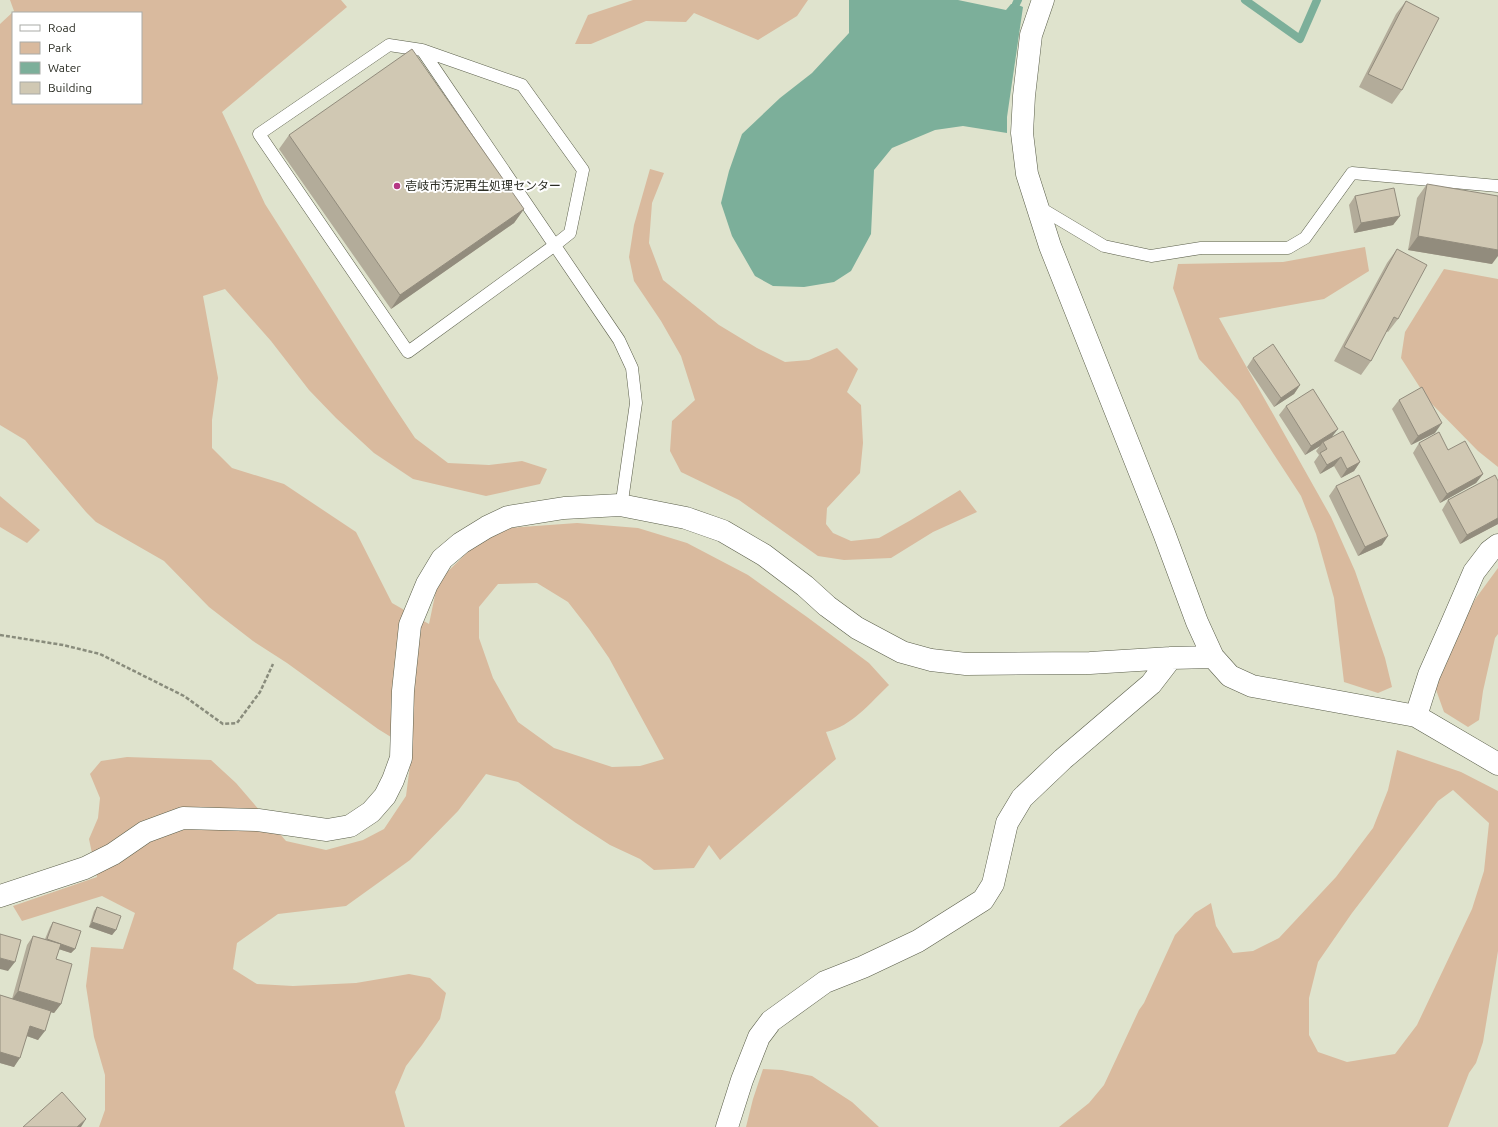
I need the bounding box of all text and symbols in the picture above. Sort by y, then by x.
legend [12,12,142,104]
text: Road [48,21,76,34]
text: Park [48,41,72,54]
text: Water [48,61,81,74]
text: Building [48,81,92,94]
place label: 壱岐市汚泥再生処理センター [405,179,561,192]
marker: 壱岐市汚泥再生処理センター [392,181,402,191]

